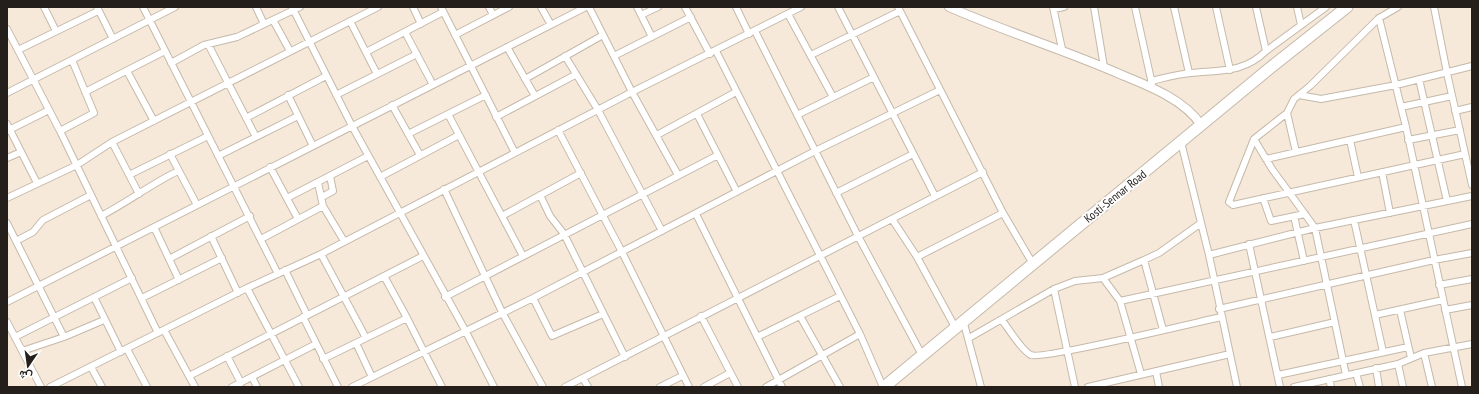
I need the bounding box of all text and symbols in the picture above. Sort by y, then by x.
street label: Kosti-Sennar Road [1081,166,1149,226]
north arrow [8,346,48,386]
text: ش [18,367,34,384]

